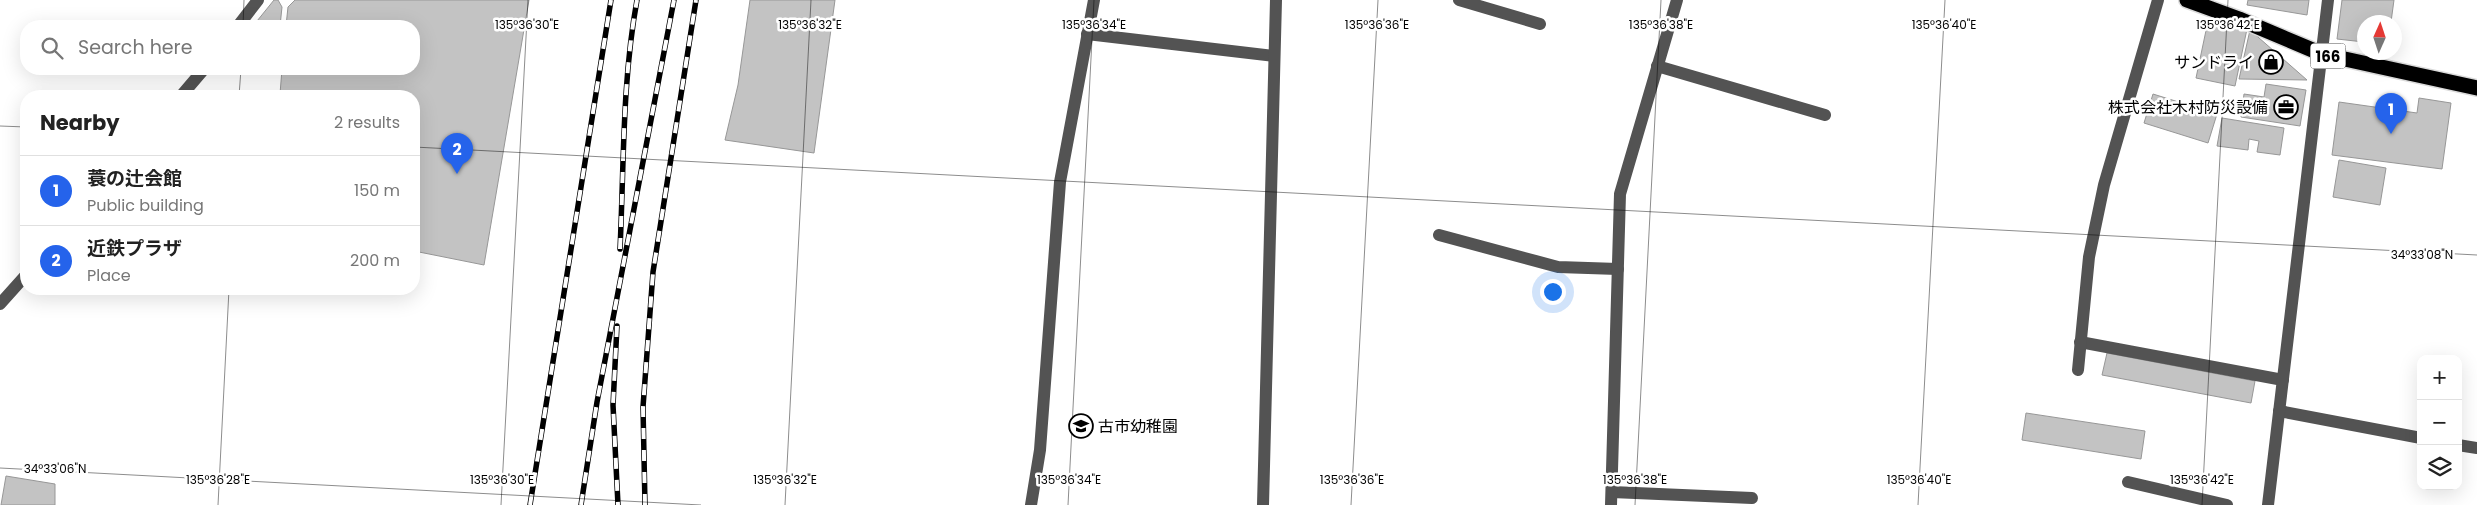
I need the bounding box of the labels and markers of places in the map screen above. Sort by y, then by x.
shop icon: サンドライ [2258,49,2284,75]
place label: サンドライ [2174,51,2254,74]
pin: 1 [2375,93,2407,134]
office icon: 株式会社木村防災設備 [2273,94,2299,120]
place label: 株式会社木村防災設備 [2108,96,2268,119]
pin: 2 [441,133,473,174]
school or university icon: 古市幼稚園 [1068,413,1094,439]
place label: 古市幼稚園 [1098,415,1178,438]

